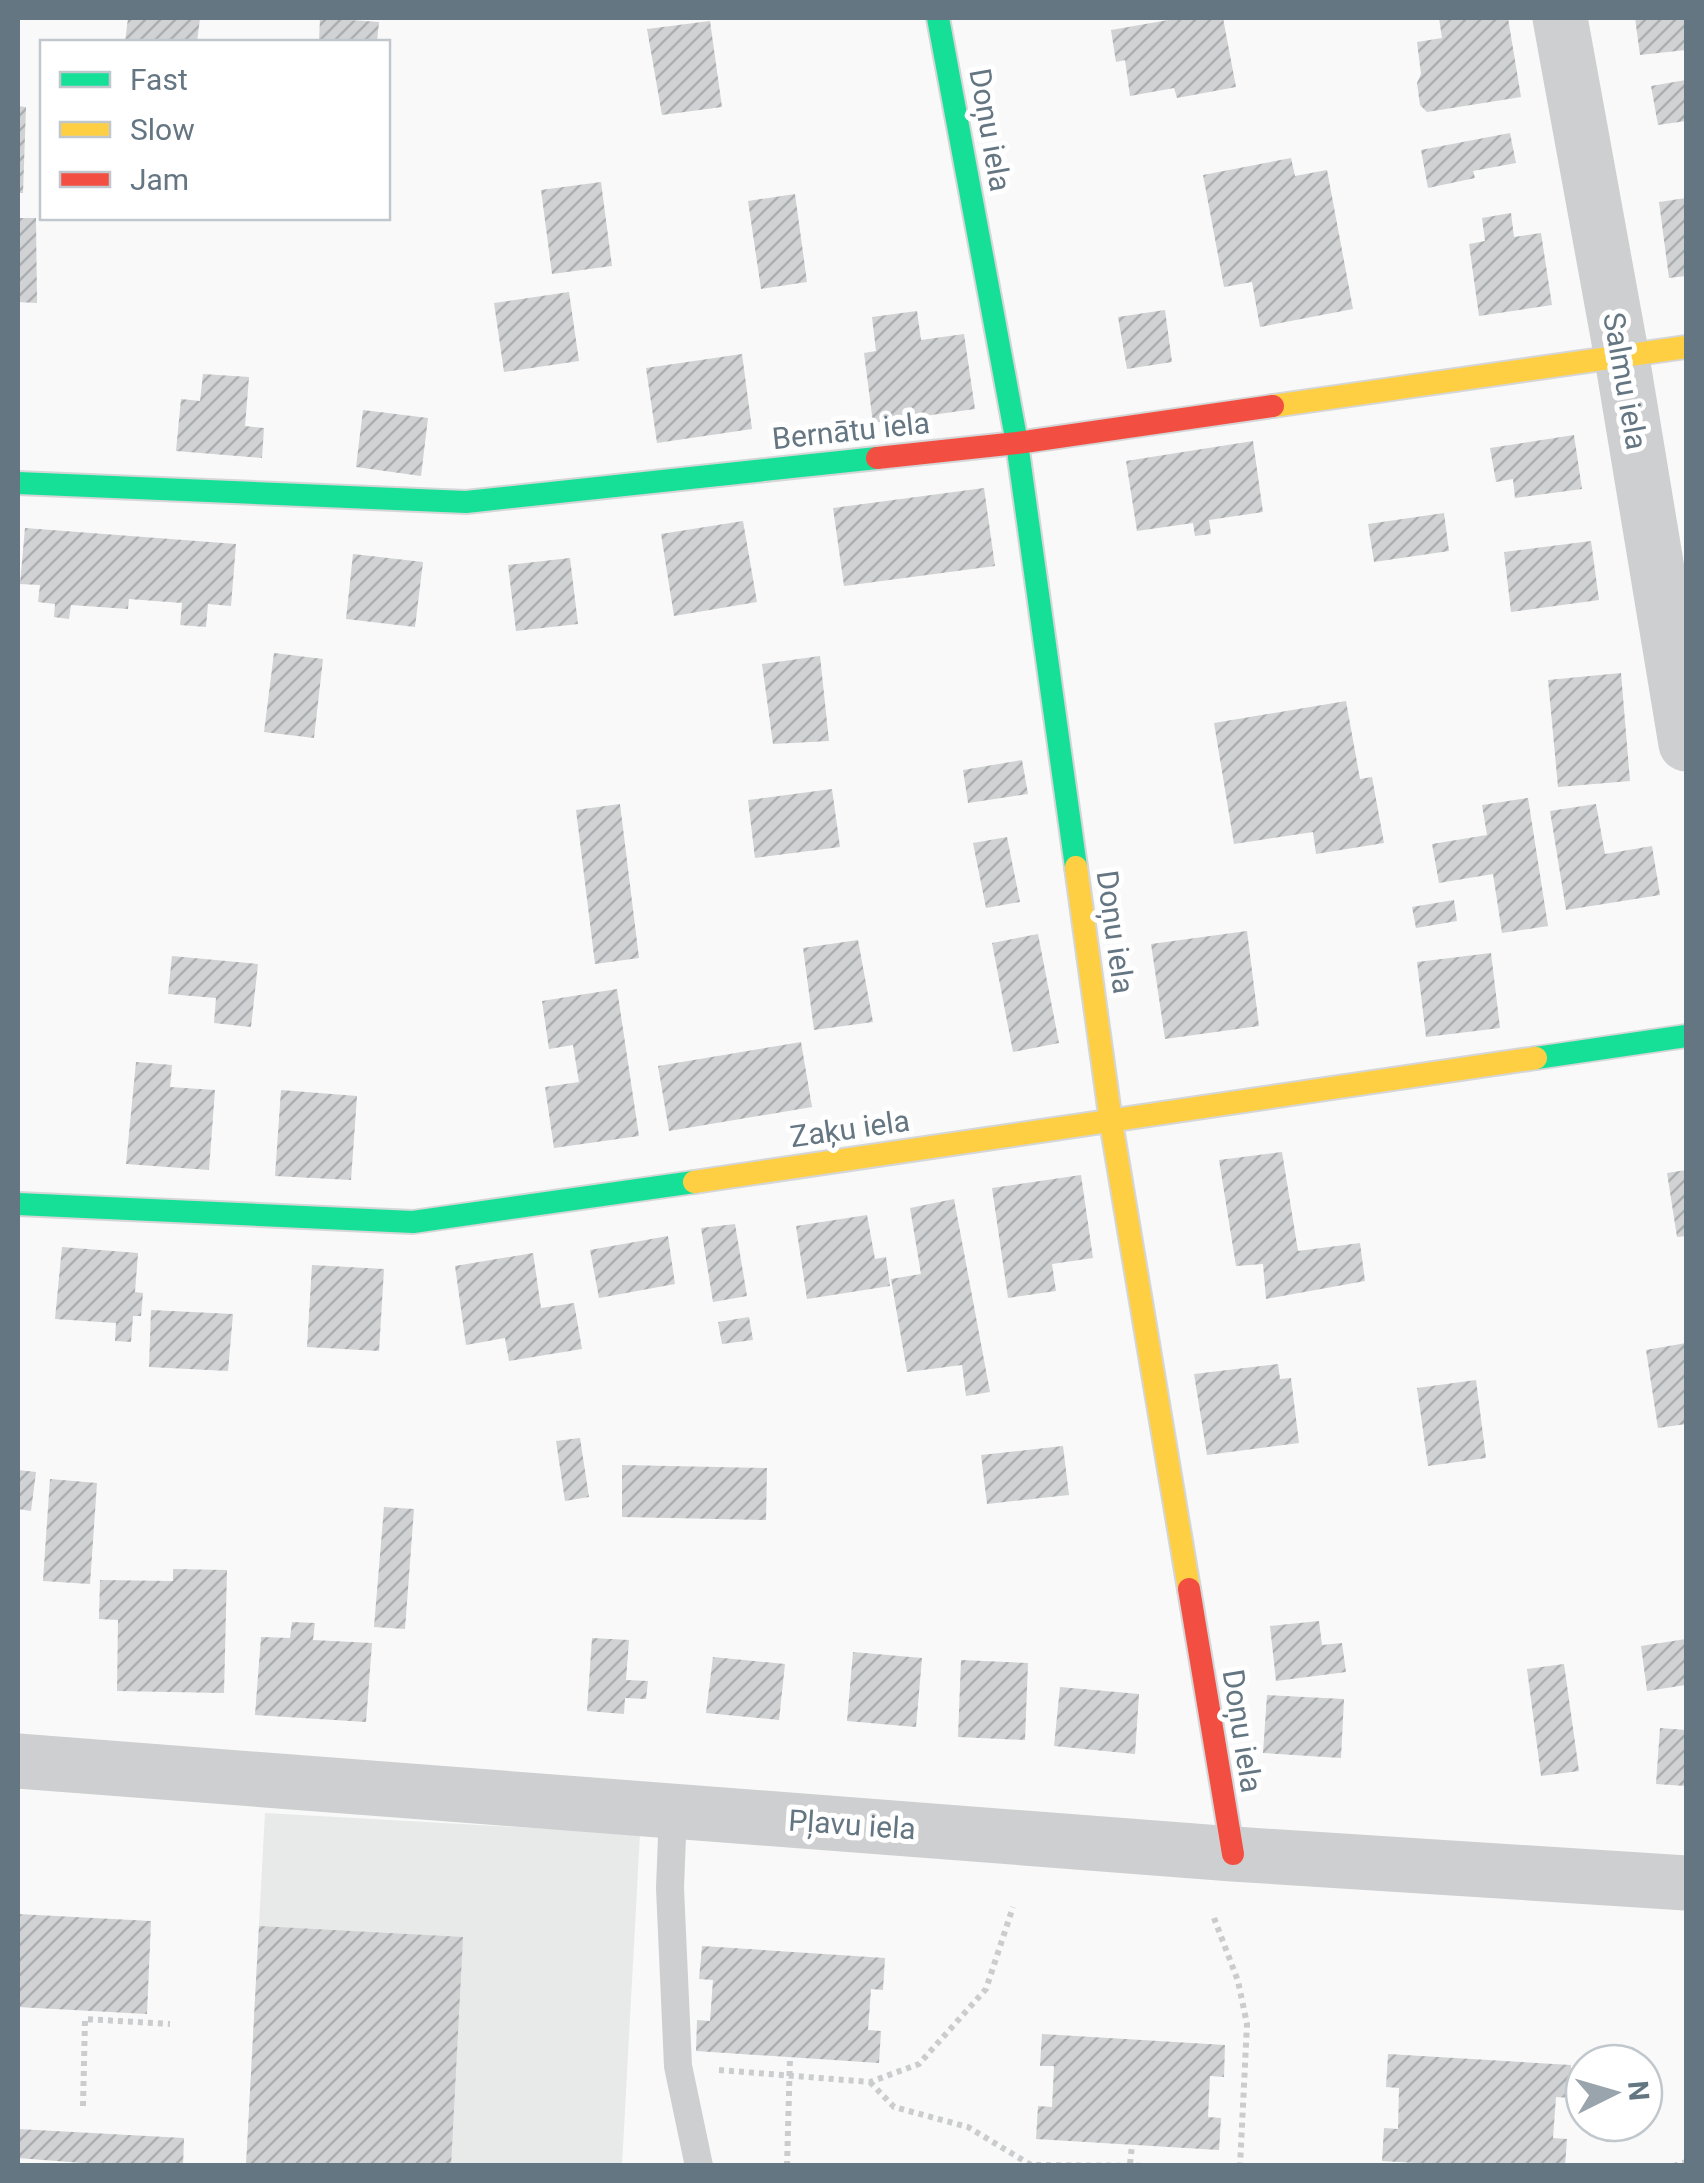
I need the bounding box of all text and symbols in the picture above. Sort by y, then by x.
legend [40,40,390,220]
text: Fast [130,62,188,97]
street label: Doņu iela [961,66,1019,194]
text: Slow [130,112,195,147]
text: Jam [130,162,189,197]
street label: Salmu iela [1596,310,1655,452]
street label: Bernātu iela [770,405,931,456]
street label: Doņu iela [1089,868,1141,996]
street label: Zaķu iela [788,1103,912,1154]
street label: Doņu iela [1215,1667,1269,1795]
street label: Pļavu iela [787,1803,917,1847]
north arrow [1564,2043,1664,2143]
text: N [1621,2080,1656,2102]

